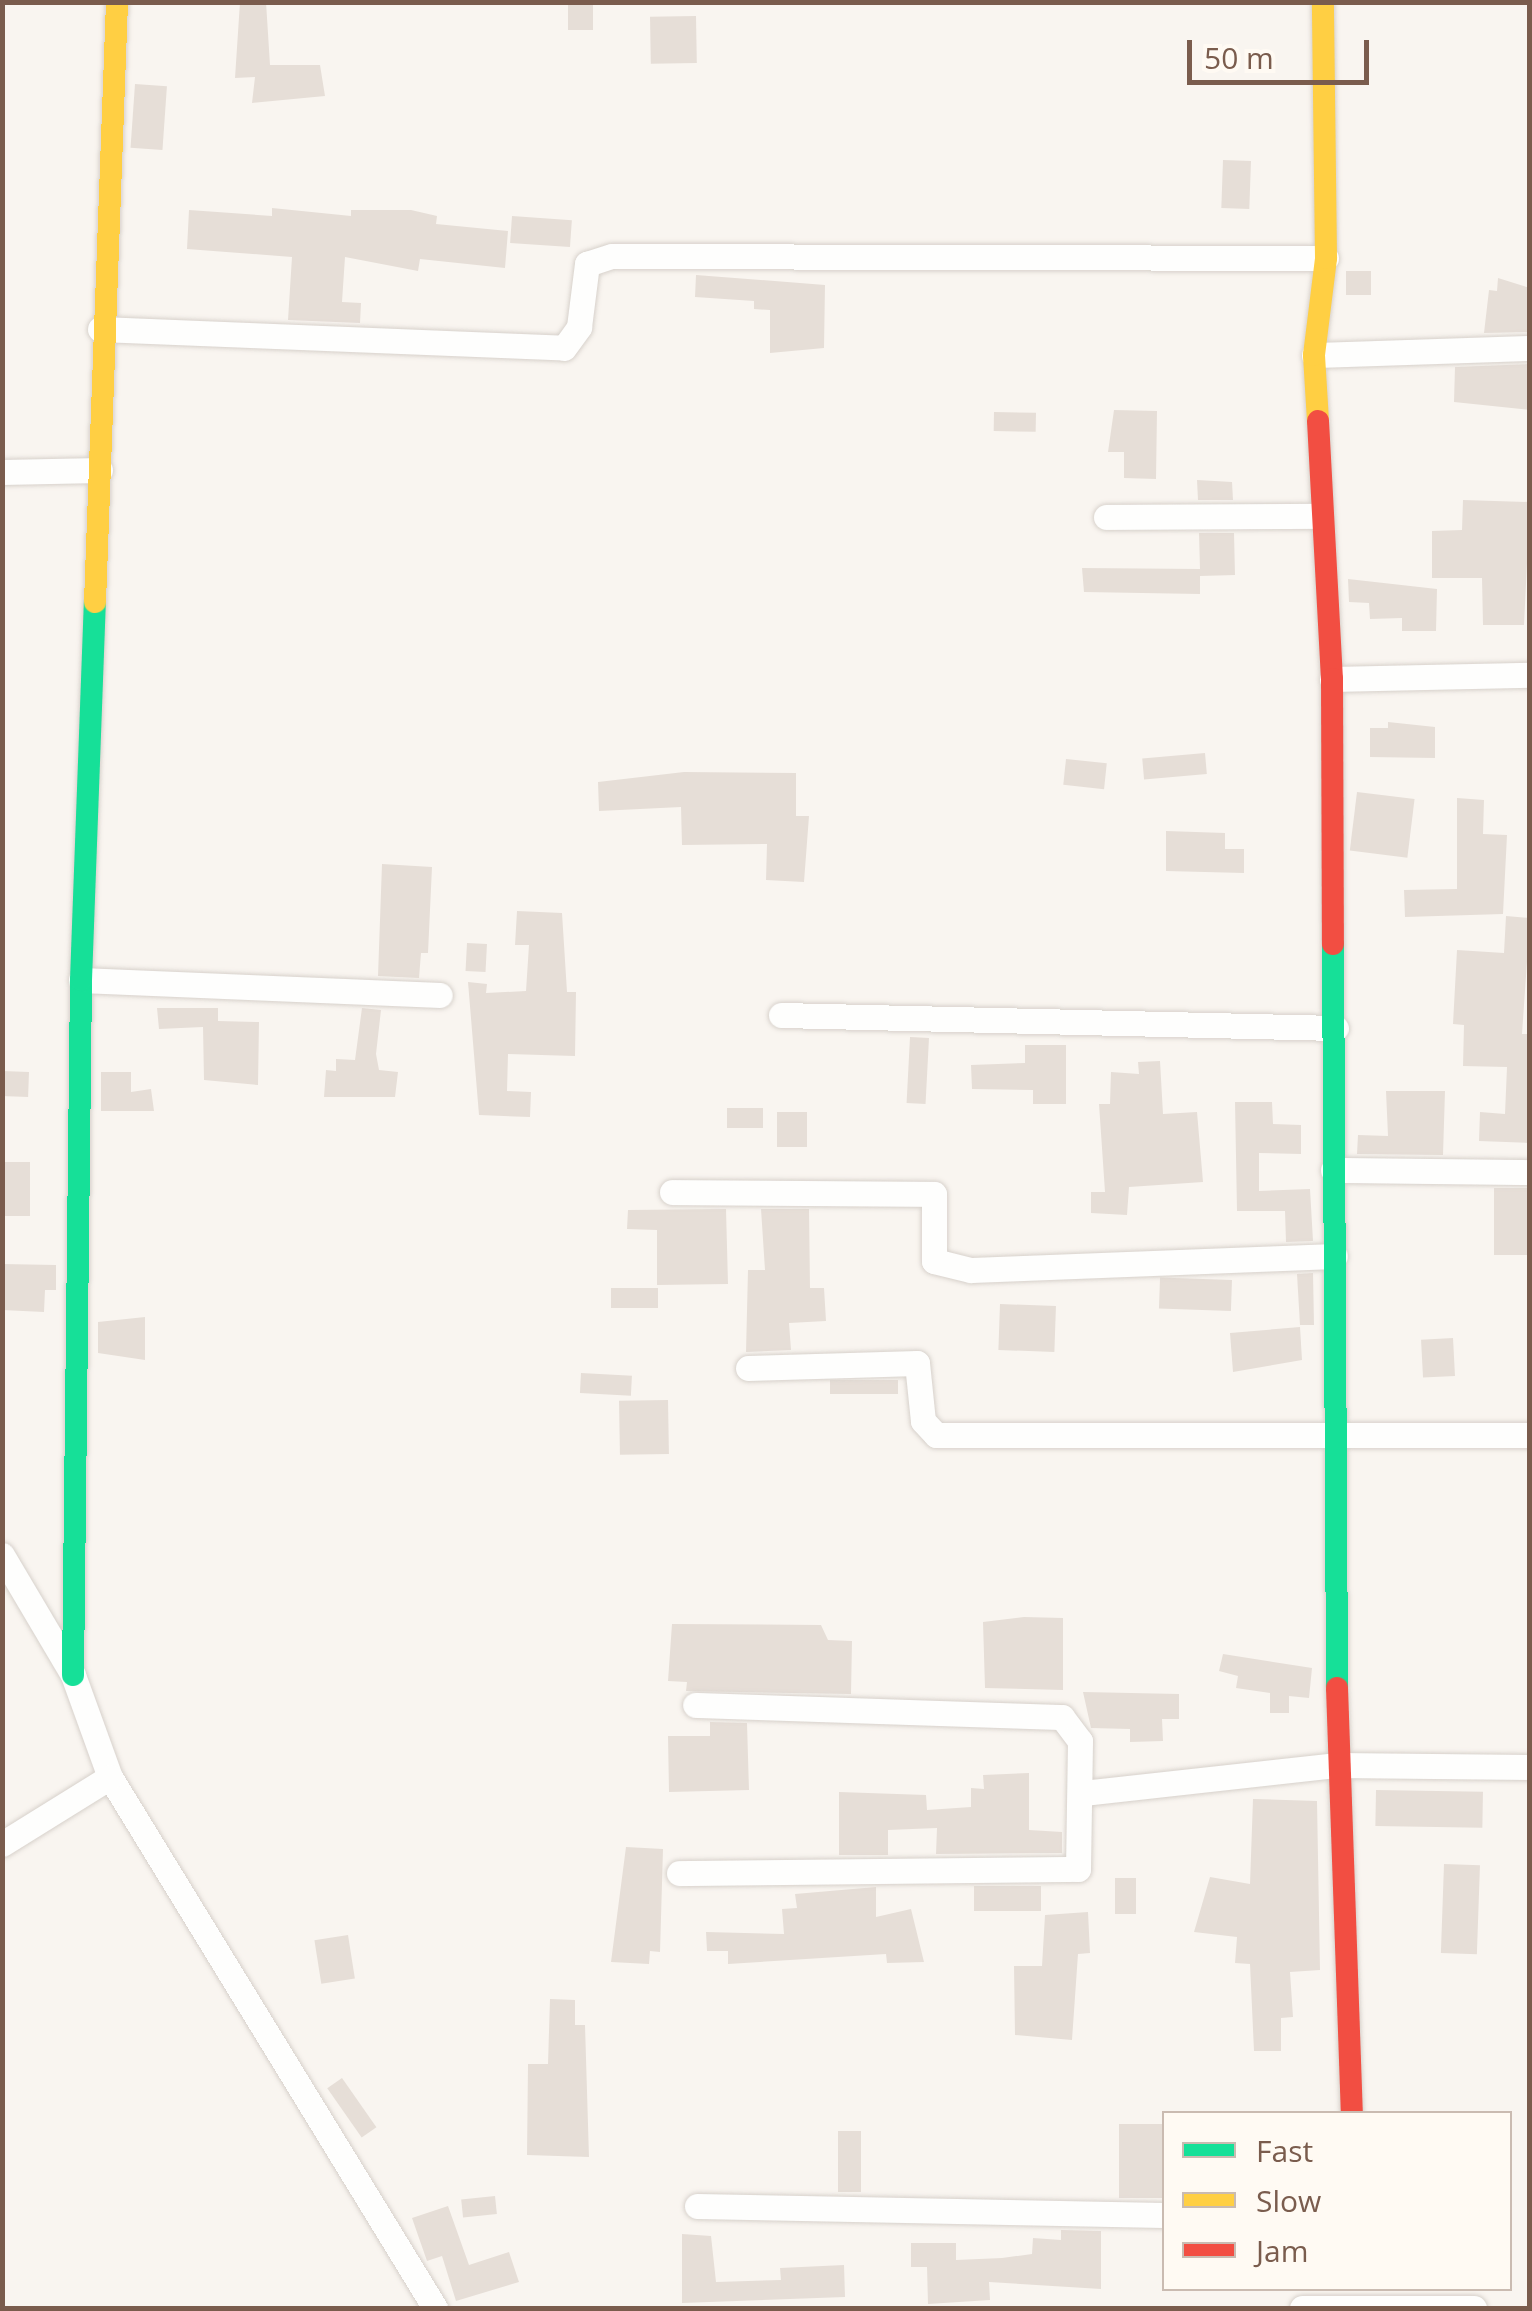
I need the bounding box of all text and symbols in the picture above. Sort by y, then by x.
scale bar [1192,20,1374,82]
text: 50 m [1204,37,1274,78]
legend [1162,2111,1512,2291]
text: Fast [1256,2130,1313,2171]
text: Slow [1256,2180,1321,2221]
text: Jam [1256,2230,1309,2271]

